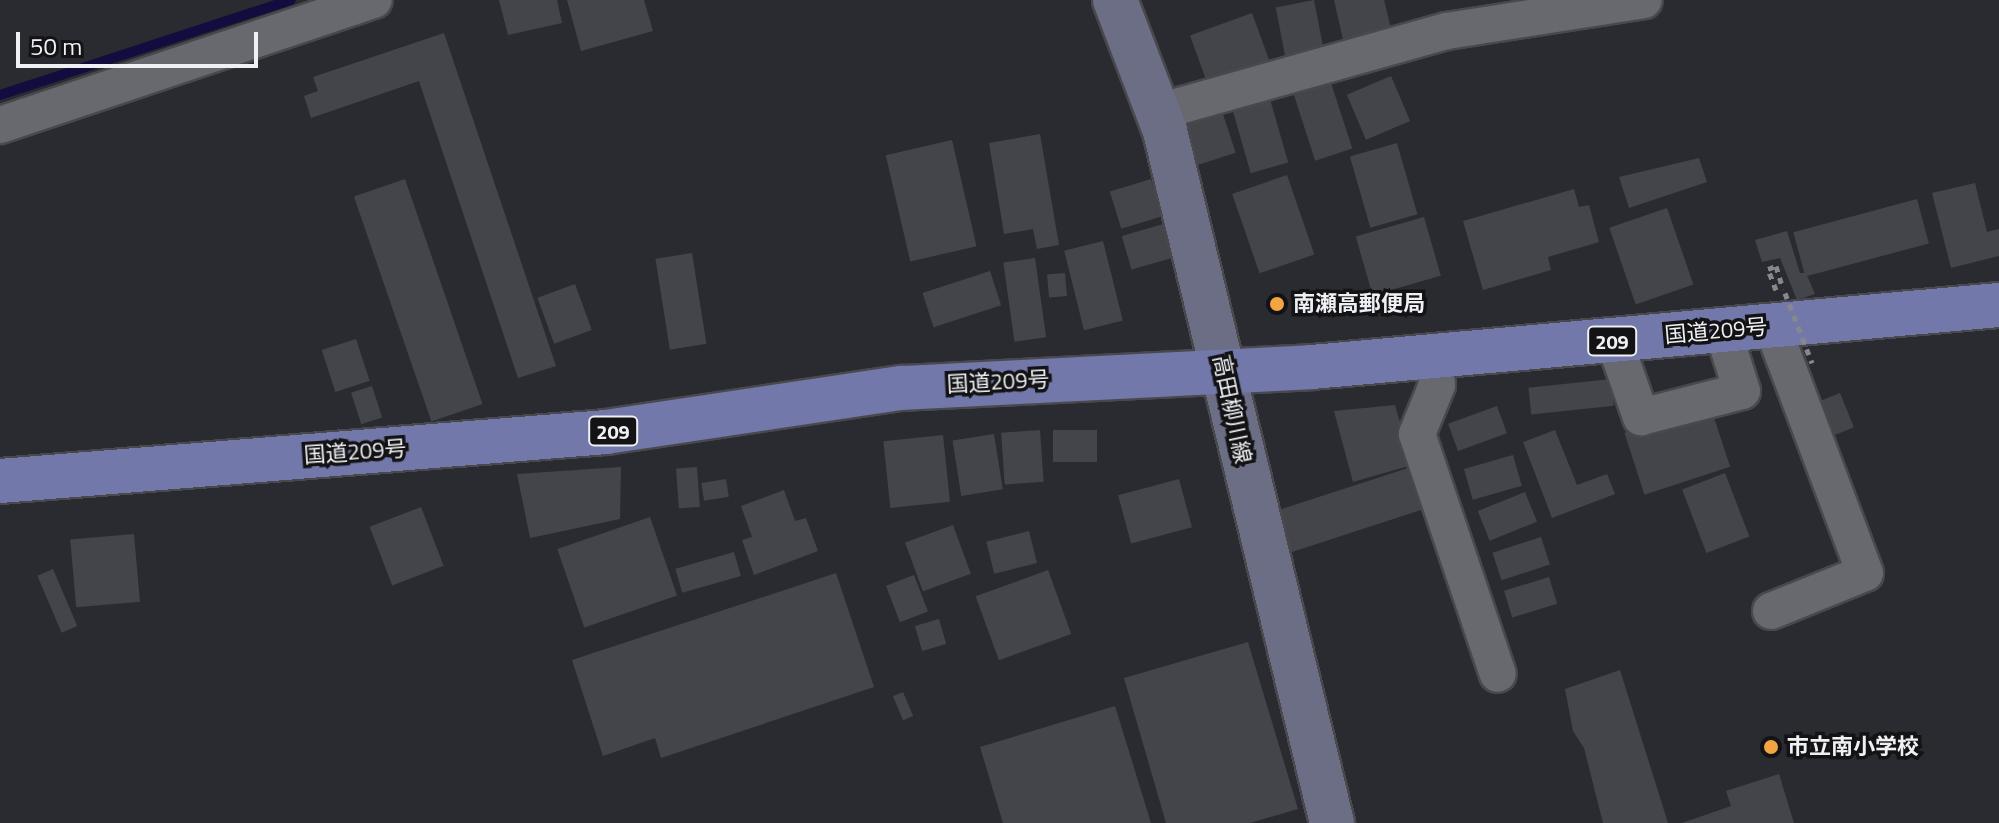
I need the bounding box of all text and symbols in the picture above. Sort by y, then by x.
scale bar [20,16,262,66]
text: 50 m [30,28,82,64]
place label: 南瀬高郵便局 [1293,291,1425,317]
marker: 南瀬高郵便局 [1268,295,1286,313]
street label: 国道209号 [1664,313,1768,349]
road number: 209 [1586,325,1638,357]
street label: 高田柳川線 [1208,352,1256,466]
street label: 国道209号 [946,366,1050,398]
road number: 209 [587,415,639,447]
street label: 国道209号 [303,435,407,469]
place label: 市立南小学校 [1787,734,1919,760]
marker: 市立南小学校 [1762,738,1780,756]

